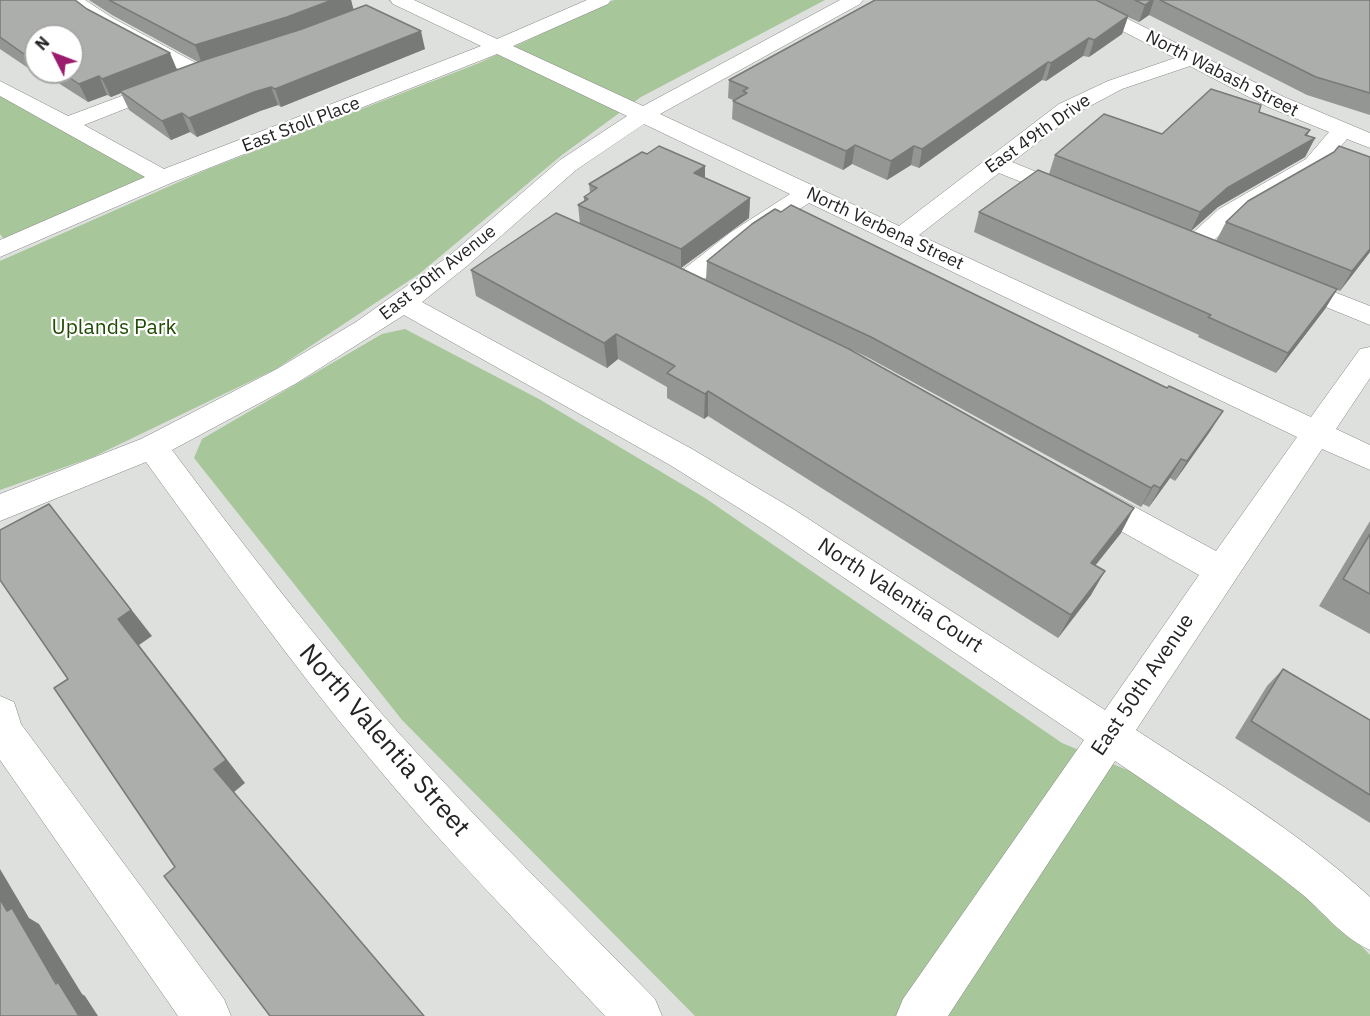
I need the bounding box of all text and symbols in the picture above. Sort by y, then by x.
north arrow [24,24,84,84]
street label: North Wabash Street [1142,26,1302,122]
text: N [31,32,53,54]
street label: East 49th Drive [981,90,1095,178]
street label: East Stoll Place [239,93,363,157]
street label: North Verbena Street [803,183,967,275]
street label: East 50th Avenue [375,221,501,325]
park label: Uplands Park [51,315,177,341]
street label: North Valentia Court [813,533,987,659]
street label: East 50th Avenue [1086,609,1200,761]
street label: North Valentia Street [292,638,476,844]

